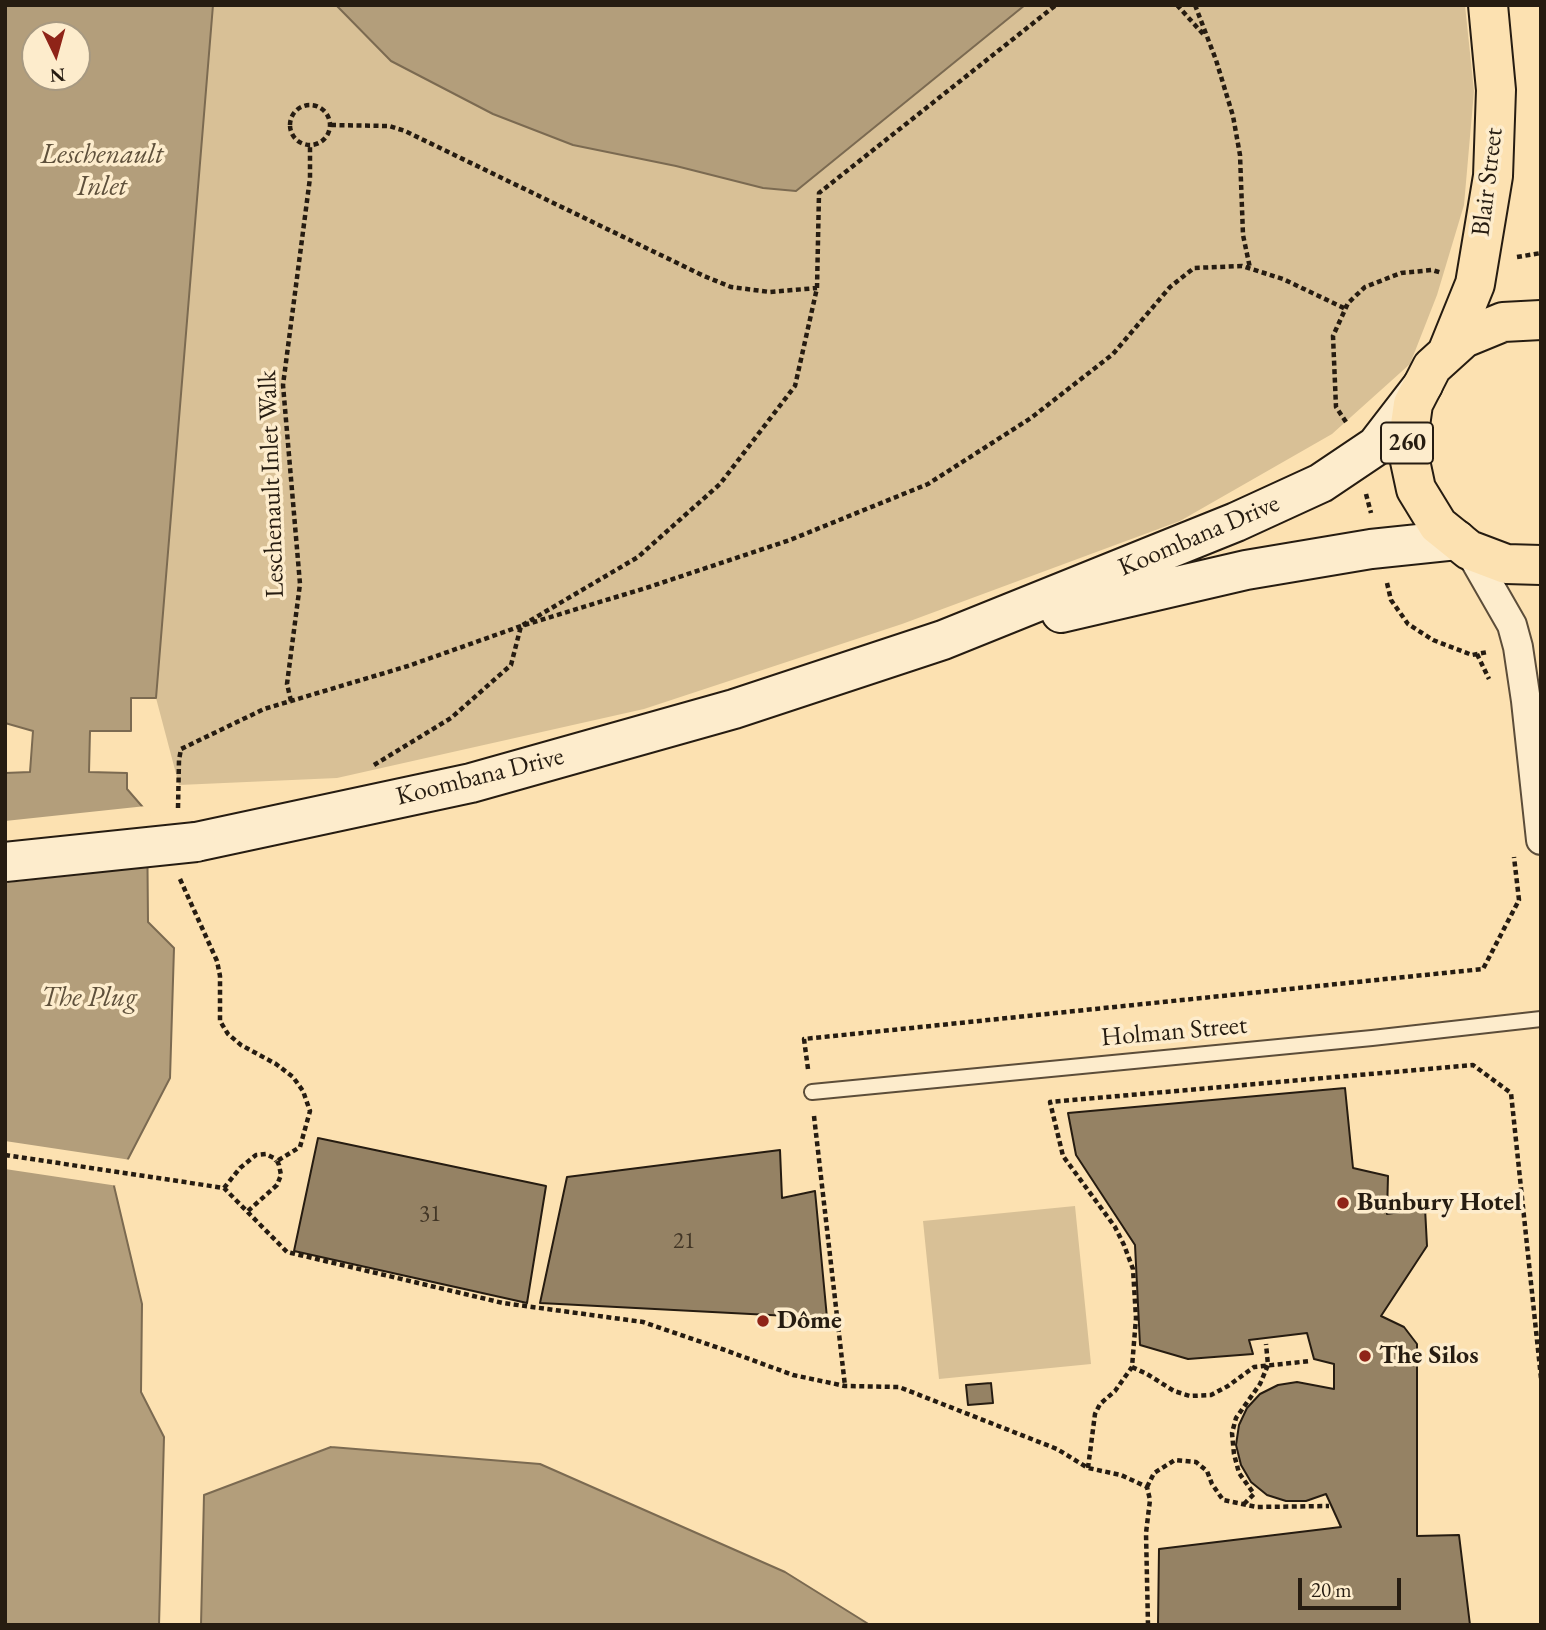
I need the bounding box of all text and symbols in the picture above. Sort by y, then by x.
north arrow [21,21,91,91]
text: N [49,62,66,89]
street label: Blair Street [1466,126,1510,238]
water label: Leschenault Inlet [41,138,163,204]
street label: Leschenault Inlet Walk [252,370,292,598]
road number: 260 [1381,422,1433,463]
street label: Koombana Drive [1114,488,1284,584]
street label: Koombana Drive [393,741,567,813]
water label: The Plug [41,981,137,1015]
street label: Holman Street [1100,1010,1248,1054]
place label: Bunbury Hotel [1357,1187,1522,1219]
marker: Bunbury Hotel [1335,1195,1351,1211]
house number: 31 [419,1201,441,1229]
house number: 21 [673,1228,695,1256]
place label: Dôme [777,1305,842,1337]
marker: Dôme [755,1313,771,1329]
place label: The Silos [1379,1340,1479,1372]
marker: The Silos [1357,1348,1373,1364]
scale bar [1301,1564,1404,1608]
text: 20 m [1311,1576,1352,1603]

